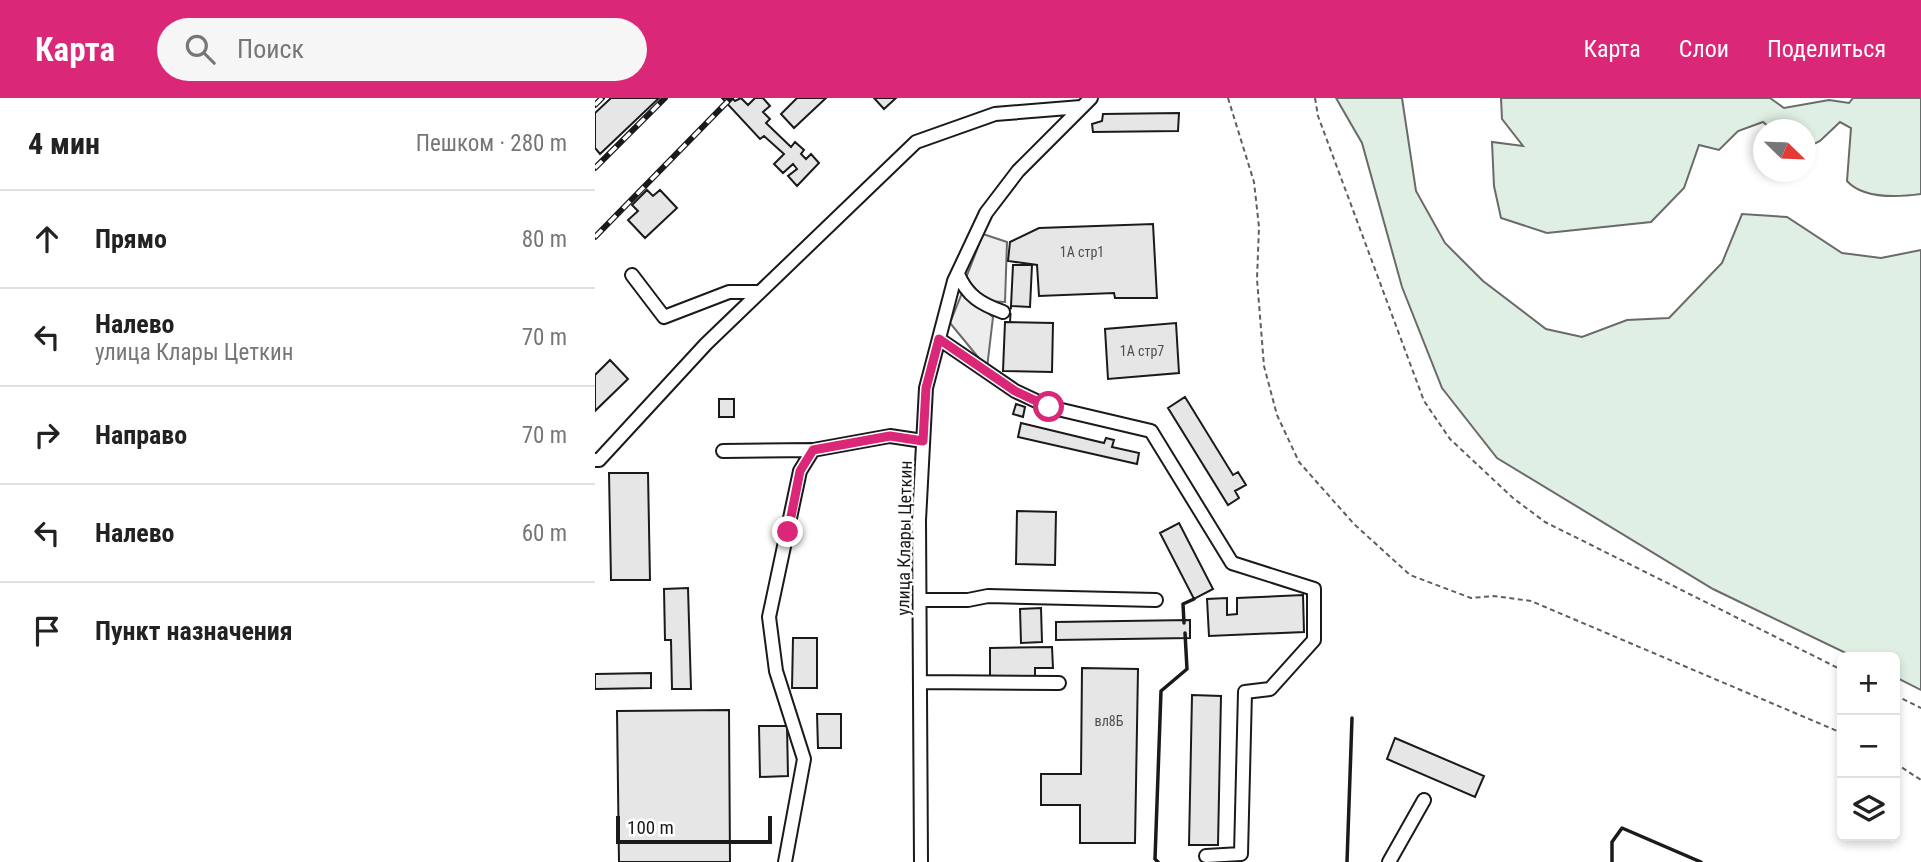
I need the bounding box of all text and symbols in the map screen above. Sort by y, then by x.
search box [157,18,647,81]
text: Карта [35,30,115,69]
icon: search [181,30,219,68]
text: Поиск [237,34,304,64]
text: Карта [1583,35,1641,63]
text: Слои [1679,35,1729,63]
text: Поделиться [1767,35,1886,63]
north arrow [1753,119,1816,182]
text: 4 мин [28,126,100,161]
text: Пешком · 280 m [416,130,567,157]
icon: ahead [28,220,66,258]
text: Прямо [95,224,167,254]
text: 80 m [522,226,567,253]
house number: 1А стр1 [1060,244,1104,260]
text: Налево [95,309,175,339]
icon: left [28,318,66,356]
text: 70 m [522,324,567,351]
text: улица Клары Цеткин [95,339,293,366]
house number: 1А стр7 [1120,343,1164,359]
route start [1033,391,1064,422]
icon: right [28,416,66,454]
text: Направо [95,420,187,450]
text: 70 m [522,422,567,449]
street label: улица Клары Цеткин [892,460,916,616]
icon: left [28,514,66,552]
route end [772,516,803,547]
text: Налево [95,518,175,548]
text: 60 m [522,520,567,547]
icon: arrive [28,612,66,650]
text: Пункт назначения [95,616,293,646]
map controls [1837,652,1900,841]
button: + [1837,652,1900,715]
house number: вл8Б [1095,713,1124,729]
button: − [1837,715,1900,778]
button: layers [1837,778,1900,841]
scale bar [616,813,772,845]
text: 100 m [627,816,674,839]

